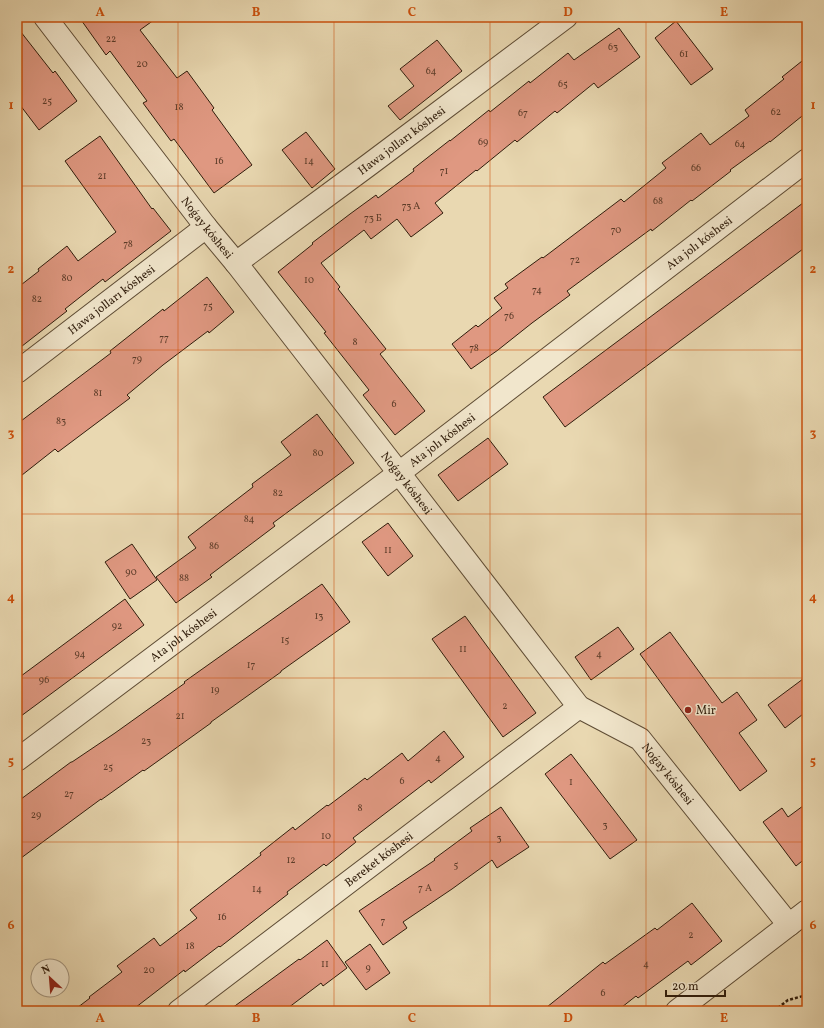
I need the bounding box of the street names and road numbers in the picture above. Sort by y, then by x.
street label: Hawa jolları kóshesi [355,103,450,179]
street label: Noǵay kóshesi [177,194,237,263]
street label: Ata jolı kóshesi [663,213,736,274]
street label: Hawa jolları kóshesi [65,262,159,339]
street label: Ata jolı kóshesi [406,410,479,471]
street label: Noǵay kóshesi [377,449,435,519]
street label: Ata jolı kóshesi [147,605,221,666]
street label: Noǵay kóshesi [637,740,697,809]
street label: Bereket kóshesi [342,828,417,891]

